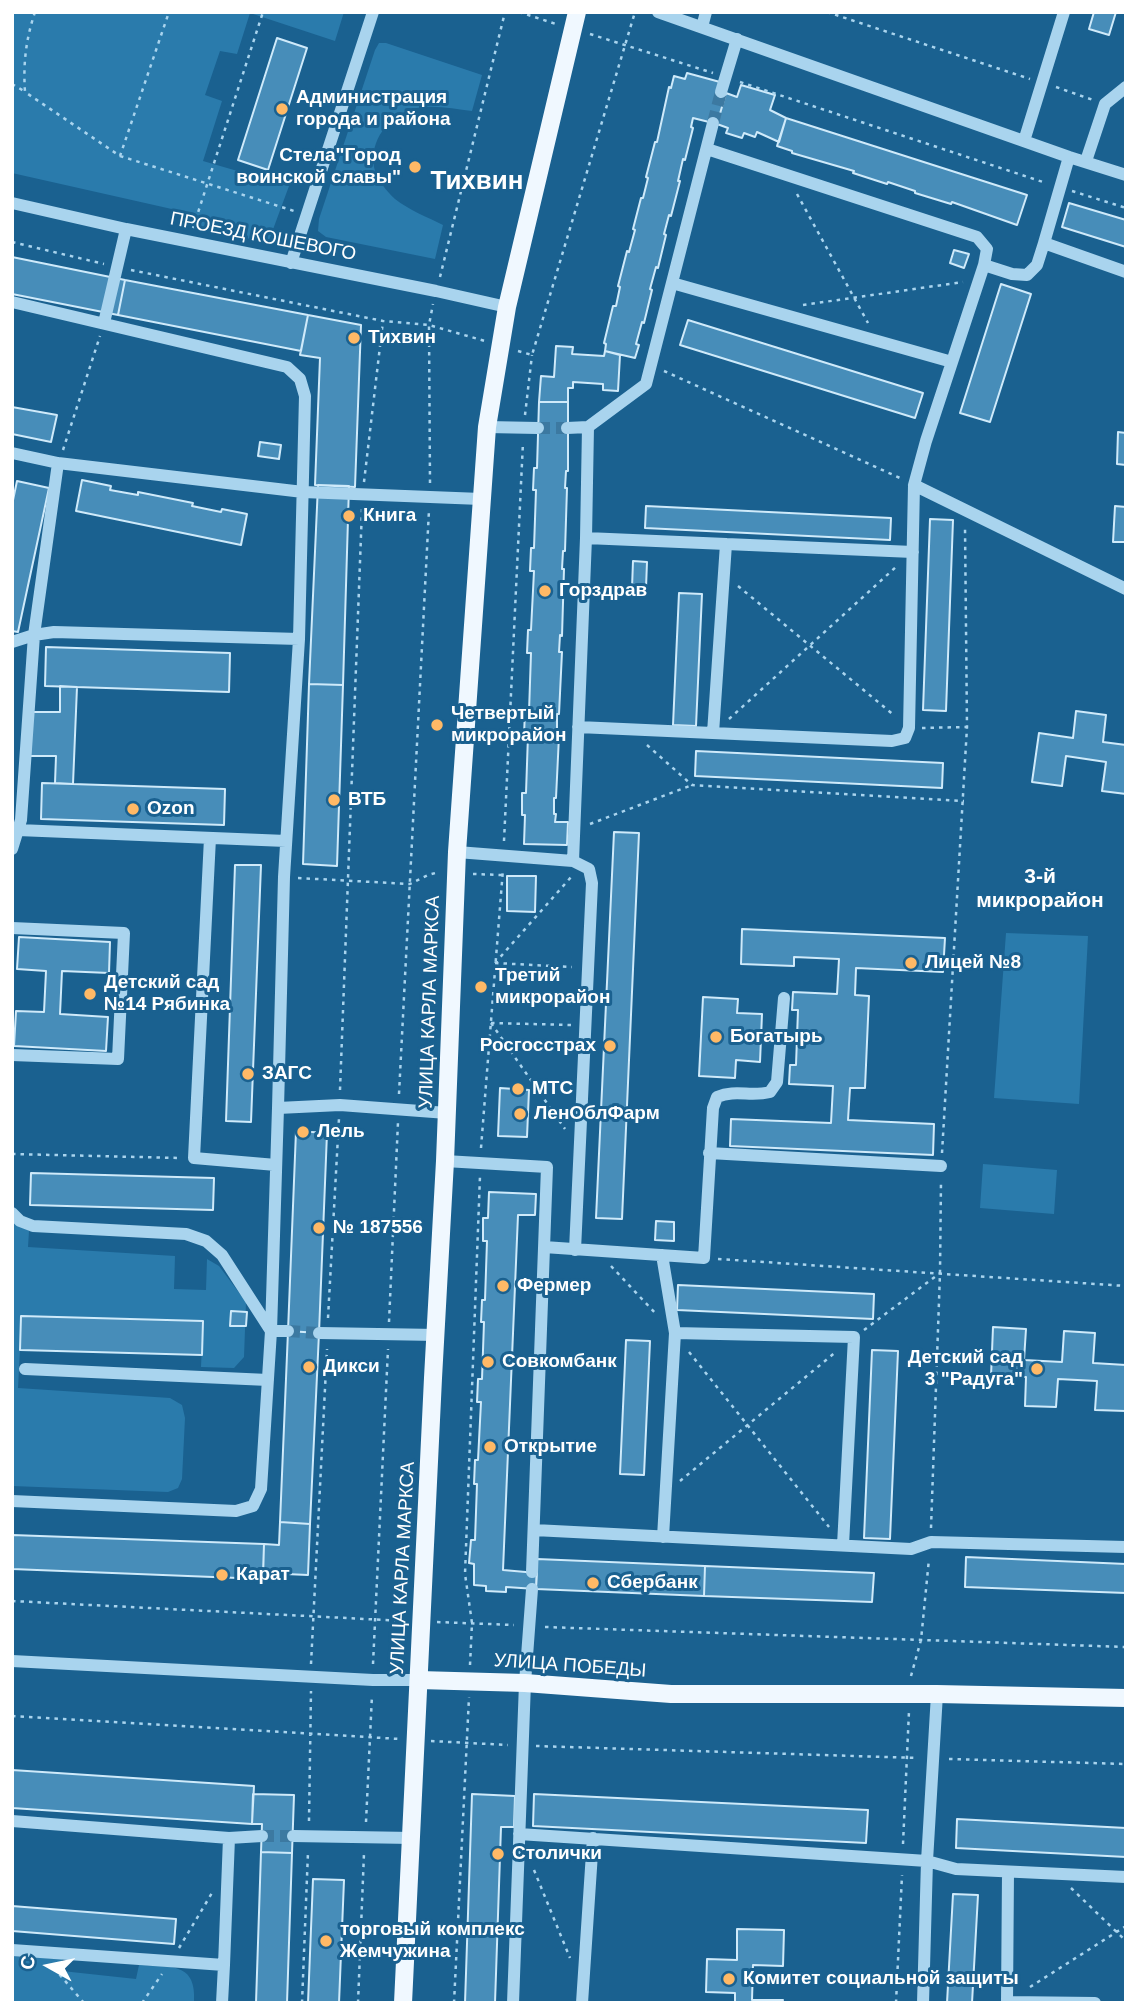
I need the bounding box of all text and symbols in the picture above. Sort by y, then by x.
place label: Администрация города и района [296,87,451,131]
marker: Администрация города и района [274,101,290,117]
place label: Стела"Город воинской славы" [236,145,401,189]
marker: Стела"Город воинской славы" [407,159,423,175]
district label: Тихвин [430,166,524,198]
street label: ПРОЕЗД КОШЕВОГО [168,208,358,266]
place label: Тихвин [368,327,436,349]
marker: Тихвин [346,330,362,346]
place label: Книга [363,505,416,527]
marker: Книга [341,508,357,524]
place label: Горздрав [559,580,647,602]
marker: Горздрав [537,583,553,599]
place label: Четвертый микрорайон [451,703,566,747]
marker: Четвертый микрорайон [429,717,445,733]
place label: ВТБ [348,789,386,811]
marker: ВТБ [326,792,342,808]
place label: Ozon [147,798,194,820]
marker: Ozon [125,801,141,817]
district label: 3-й микрорайон [976,864,1104,914]
street label: УЛИЦА КАРЛА МАРКСА [415,895,445,1109]
place label: Лицей №8 [925,952,1021,974]
marker: Лицей №8 [903,955,919,971]
place label: Третий микрорайон [495,965,610,1009]
place label: Детский сад №14 Рябинка [104,972,230,1016]
marker: Третий микрорайон [473,979,489,995]
marker: Детский сад №14 Рябинка [82,986,98,1002]
place label: Богатырь [730,1026,823,1048]
marker: Богатырь [708,1029,724,1045]
place label: Росгосстрах [480,1035,596,1057]
marker: Росгосстрах [602,1038,618,1054]
place label: ЗАГС [262,1063,312,1085]
marker: ЗАГС [240,1066,256,1082]
place label: МТС [532,1078,573,1100]
marker: МТС [510,1081,526,1097]
place label: ЛенОблФарм [534,1103,660,1125]
marker: ЛенОблФарм [512,1106,528,1122]
place label: Лель [317,1121,365,1143]
marker: Лель [295,1124,311,1140]
place label: № 187556 [333,1217,423,1239]
marker: № 187556 [311,1220,327,1236]
place label: Фермер [517,1275,591,1297]
marker: Фермер [495,1278,511,1294]
place label: Детский сад 3 "Радуга" [908,1347,1023,1391]
place label: Совкомбанк [502,1351,617,1373]
marker: Совкомбанк [480,1354,496,1370]
place label: Дикси [323,1356,380,1378]
marker: Дикси [301,1359,317,1375]
marker: Детский сад 3 "Радуга" [1029,1361,1045,1377]
place label: Открытие [504,1436,597,1458]
marker: Открытие [482,1439,498,1455]
street label: УЛИЦА КАРЛА МАРКСА [386,1461,420,1675]
place label: Карат [236,1564,290,1586]
marker: Карат [214,1567,230,1583]
place label: Сбербанк [607,1572,698,1594]
marker: Сбербанк [585,1575,601,1591]
street label: УЛИЦА ПОБЕДЫ [493,1649,647,1683]
place label: Столички [512,1843,602,1865]
marker: Столички [490,1846,506,1862]
place label: торговый комплекс Жемчужина [340,1919,525,1963]
north arrow [14,1931,84,2001]
marker: торговый комплекс Жемчужина [318,1933,334,1949]
text: С [16,1954,39,1971]
place label: Комитет социальной защиты [743,1968,1019,1990]
marker: Комитет социальной защиты [721,1971,737,1987]

